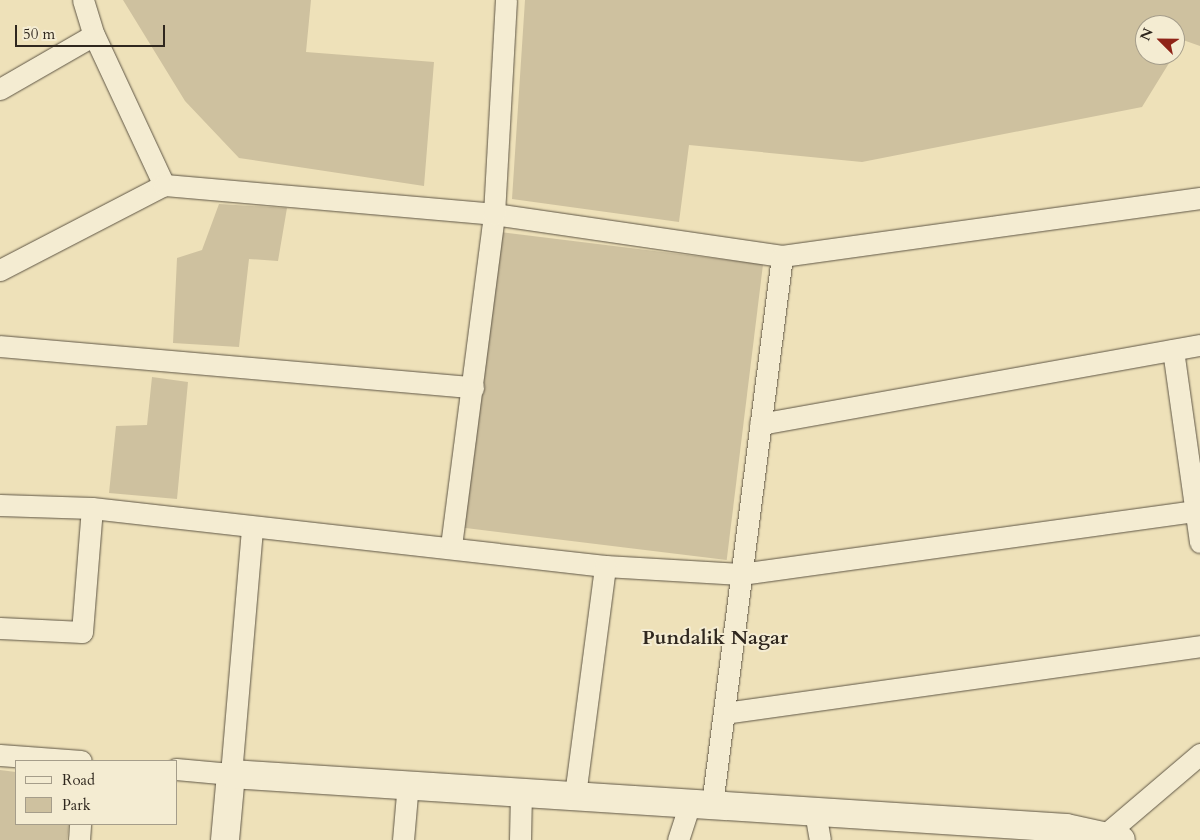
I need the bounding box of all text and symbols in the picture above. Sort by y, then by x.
scale bar [18,15,168,47]
north arrow [1135,15,1185,65]
text: 50 m [23,24,55,44]
text: N [1136,25,1158,44]
district label: Pundalik Nagar [642,625,788,649]
legend [15,760,178,825]
text: Road [62,770,95,790]
text: Park [62,795,91,815]

